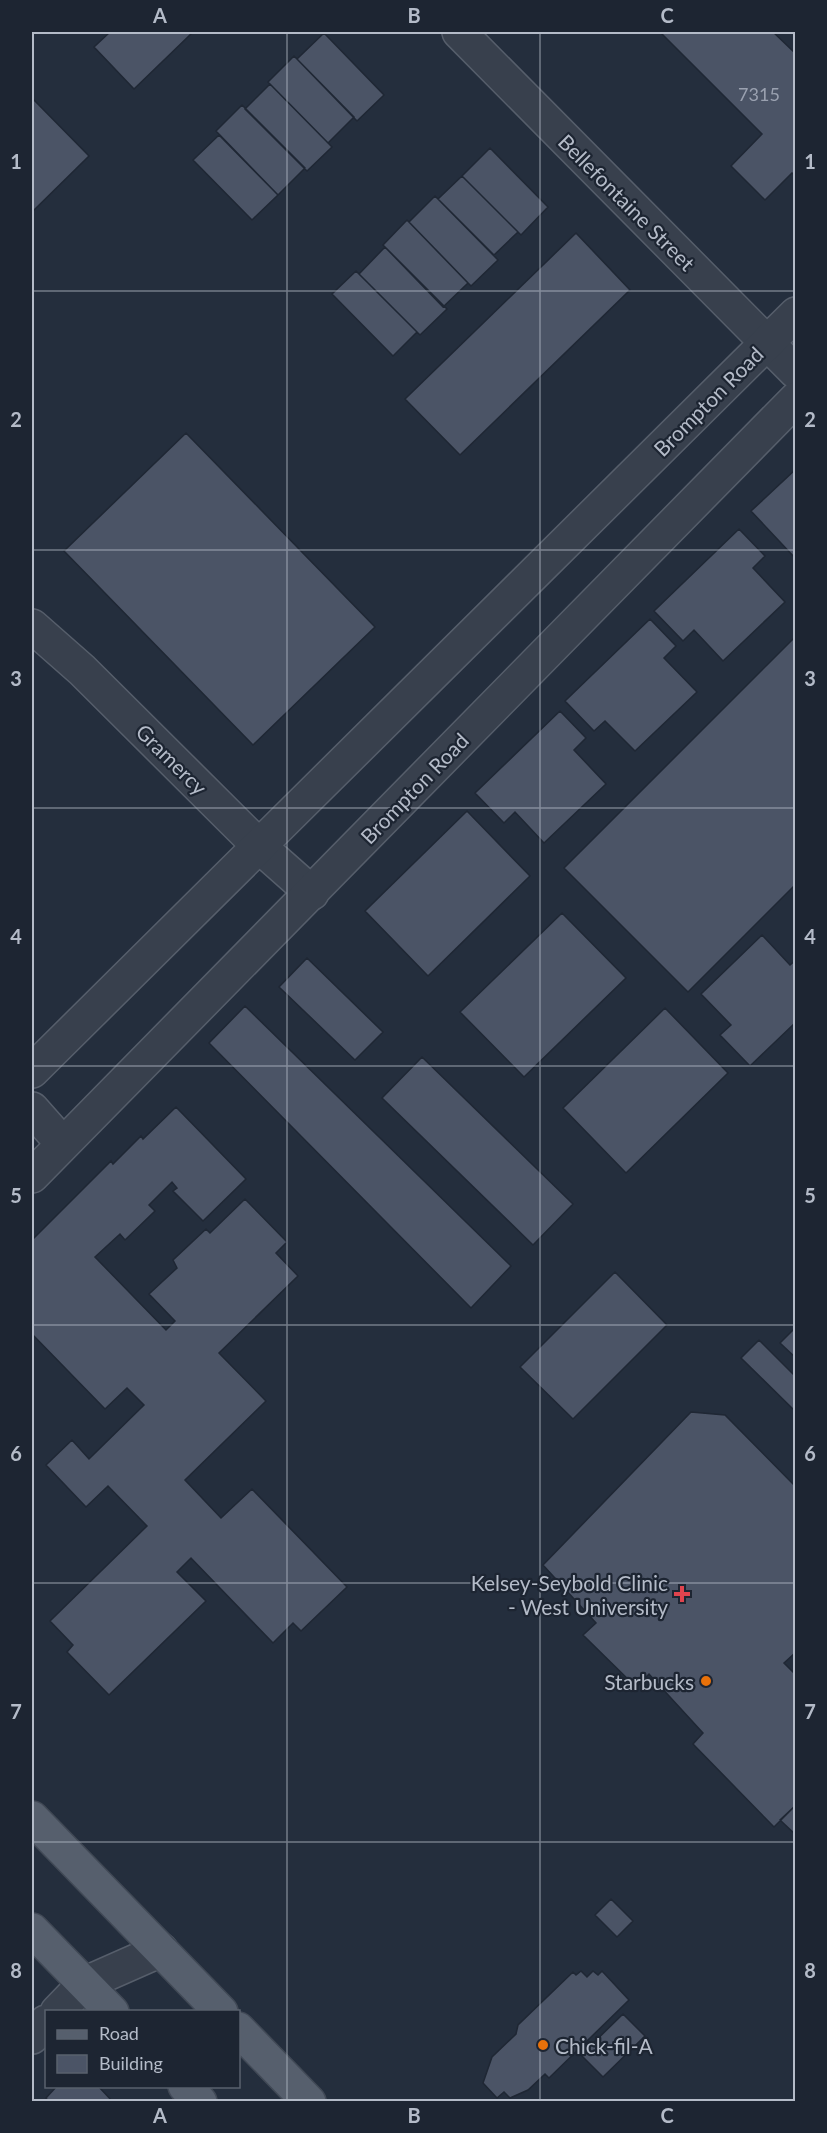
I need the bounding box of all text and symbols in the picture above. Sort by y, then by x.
text: A [152,3,167,27]
text: B [407,3,421,27]
text: C [660,3,674,27]
house number: 7315 [738,83,780,105]
street label: Bellefontaine Street [554,129,701,276]
text: 1 [10,149,22,173]
text: 1 [804,149,816,173]
street label: Brompton Road [648,341,768,461]
text: 2 [10,407,22,431]
text: 2 [804,407,816,431]
text: 3 [10,666,22,690]
text: 3 [804,666,816,690]
street label: Gramercy [132,719,213,800]
street label: Brompton Road [355,727,473,849]
text: 4 [10,924,22,948]
text: 4 [804,924,816,948]
text: 5 [10,1183,22,1207]
text: 5 [804,1183,816,1207]
text: 6 [10,1441,22,1465]
text: 6 [804,1441,816,1465]
place label: Kelsey-Seybold Clinic - West University [471,1570,668,1619]
marker: Kelsey-Seybold Clinic - West University [673,1585,691,1603]
place label: Starbucks [604,1669,694,1694]
marker: Starbucks [699,1674,713,1688]
text: 7 [10,1699,22,1723]
text: 7 [804,1699,816,1723]
text: 8 [10,1958,22,1982]
text: 8 [804,1958,816,1982]
legend [45,2010,240,2088]
text: Road [99,2022,139,2044]
place label: Chick-fil-A [555,2033,654,2058]
marker: Chick-fil-A [536,2038,550,2052]
text: Building [99,2052,163,2074]
text: A [152,2103,167,2127]
text: B [407,2103,421,2127]
text: C [660,2103,674,2127]

